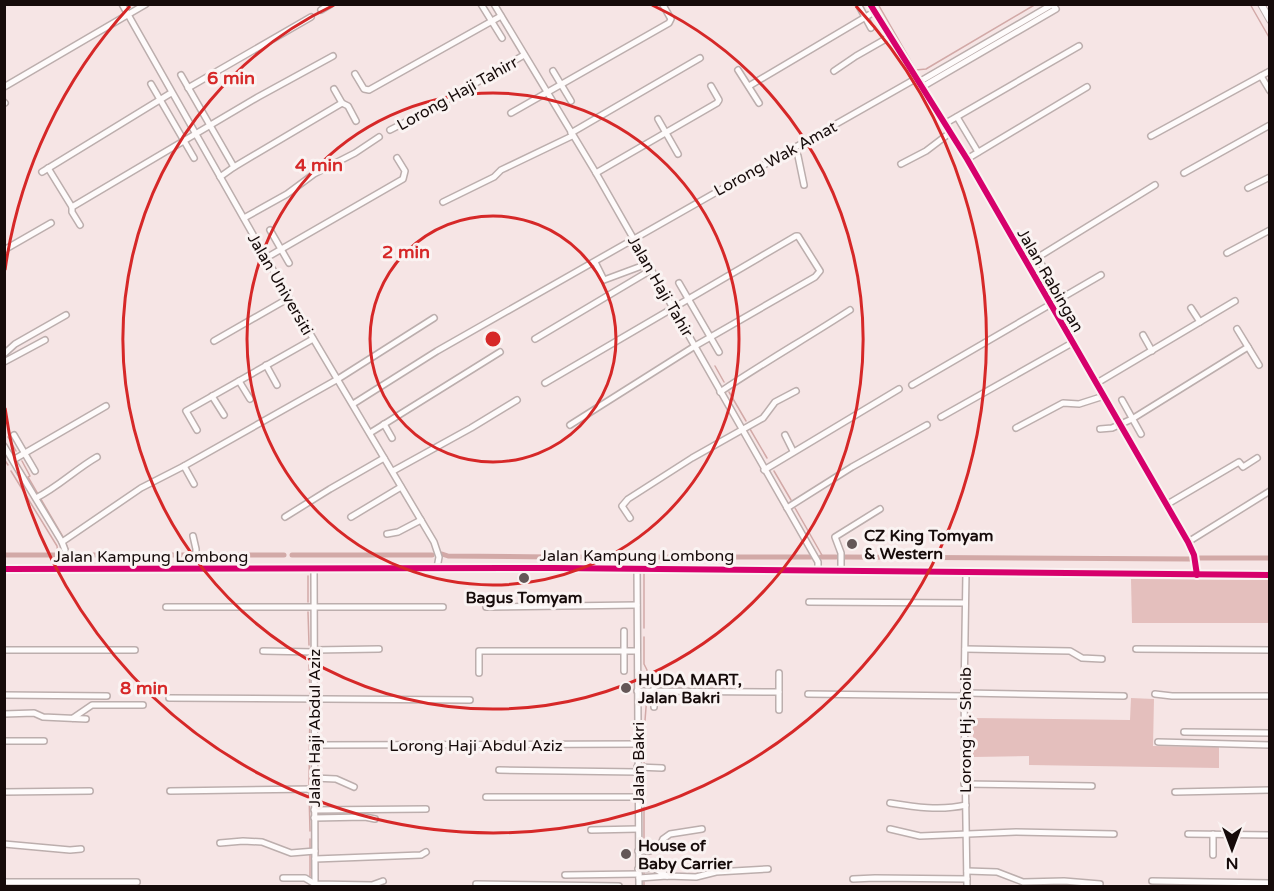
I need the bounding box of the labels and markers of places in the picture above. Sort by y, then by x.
centre of rings [483,329,503,349]
place label: CZ King Tomyam & Western [864,526,993,564]
marker: CZ King Tomyam & Western [845,537,859,551]
marker: Bagus Tomyam [517,571,531,585]
place label: Bagus Tomyam [466,588,582,608]
place label: HUDA MART, Jalan Bakri [637,670,742,708]
marker: HUDA MART, Jalan Bakri [619,681,633,695]
place label: House of Baby Carrier [638,836,733,874]
marker: House of Baby Carrier [619,847,633,861]

